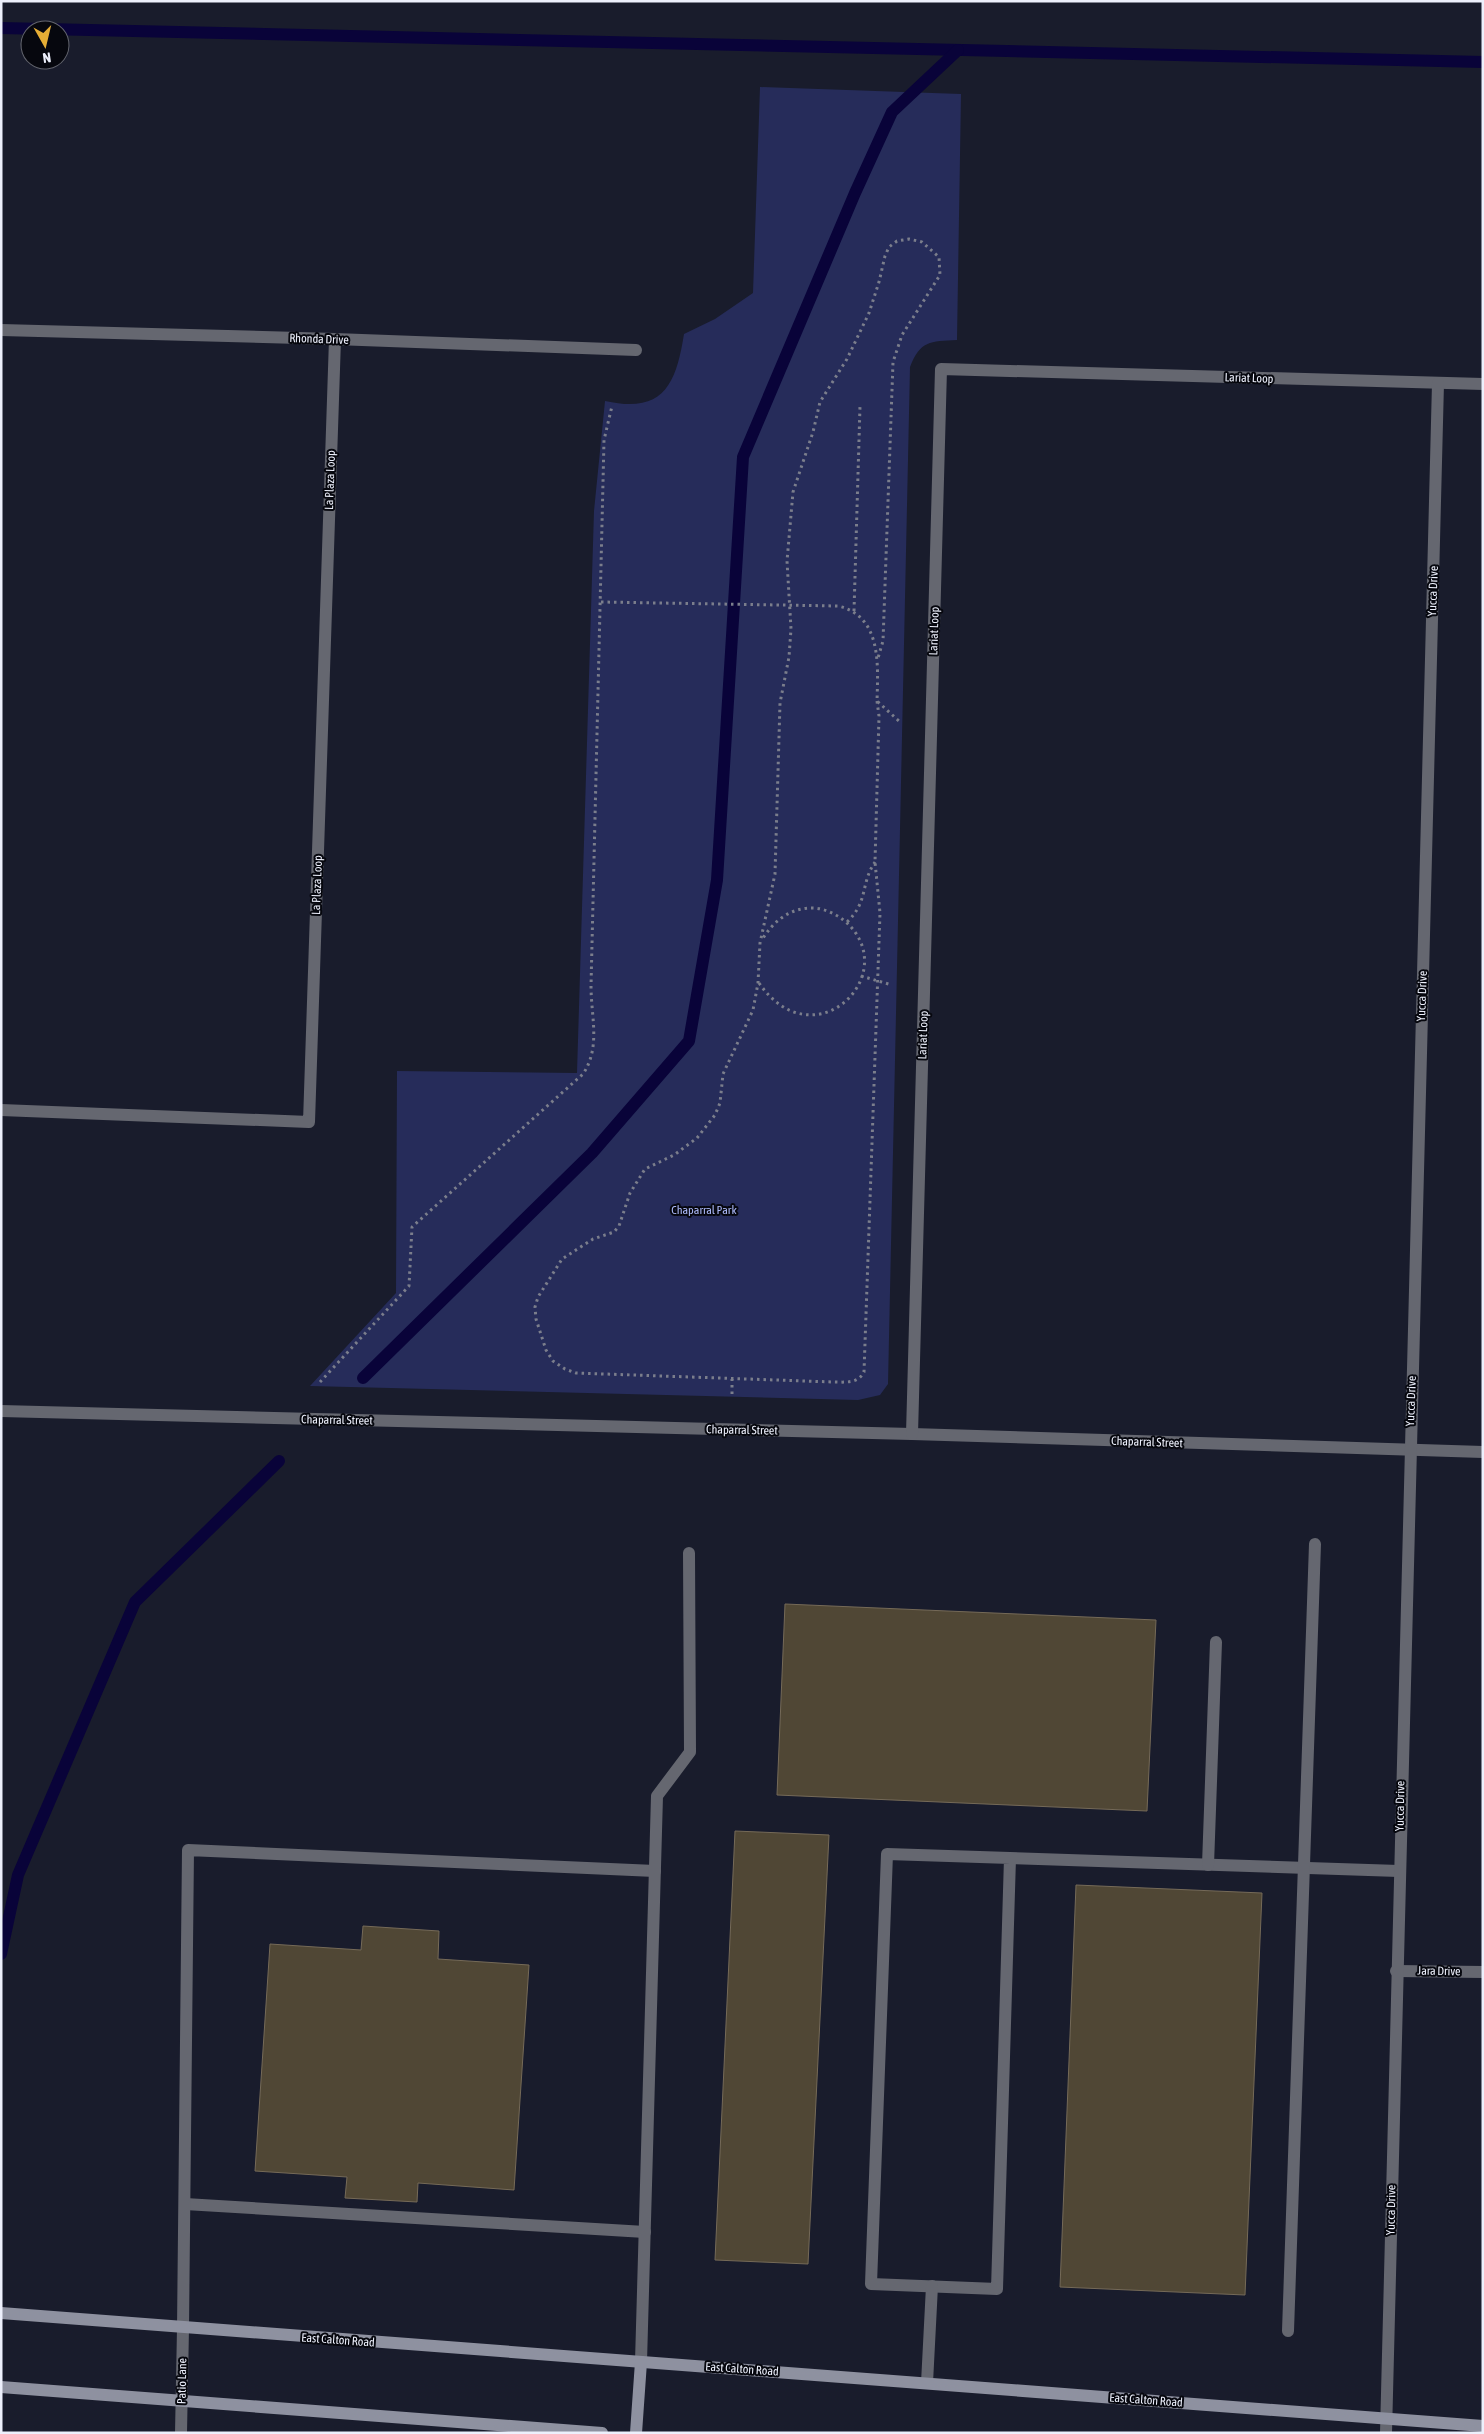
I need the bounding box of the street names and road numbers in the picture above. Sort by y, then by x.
street label: Rhonda Drive [289,331,349,347]
street label: Lariat Loop [1224,370,1274,386]
street label: La Plaza Loop [322,450,338,510]
street label: Yucca Drive [1425,565,1441,617]
street label: Lariat Loop [926,606,942,656]
street label: La Plaza Loop [309,855,325,915]
street label: Yucca Drive [1414,970,1430,1022]
street label: Lariat Loop [915,1010,931,1060]
street label: Yucca Drive [1403,1375,1419,1427]
street label: Chaparral Street [301,1412,373,1428]
street label: Chaparral Street [706,1422,778,1438]
street label: Chaparral Street [1111,1434,1184,1450]
street label: Yucca Drive [1393,1781,1407,1831]
street label: Jara Drive [1417,1964,1461,1978]
street label: Yucca Drive [1384,2185,1398,2235]
street label: East Calton Road [301,2330,375,2350]
street label: Patio Lane [175,2358,189,2404]
street label: East Calton Road [705,2359,779,2379]
street label: East Calton Road [1109,2390,1183,2410]

